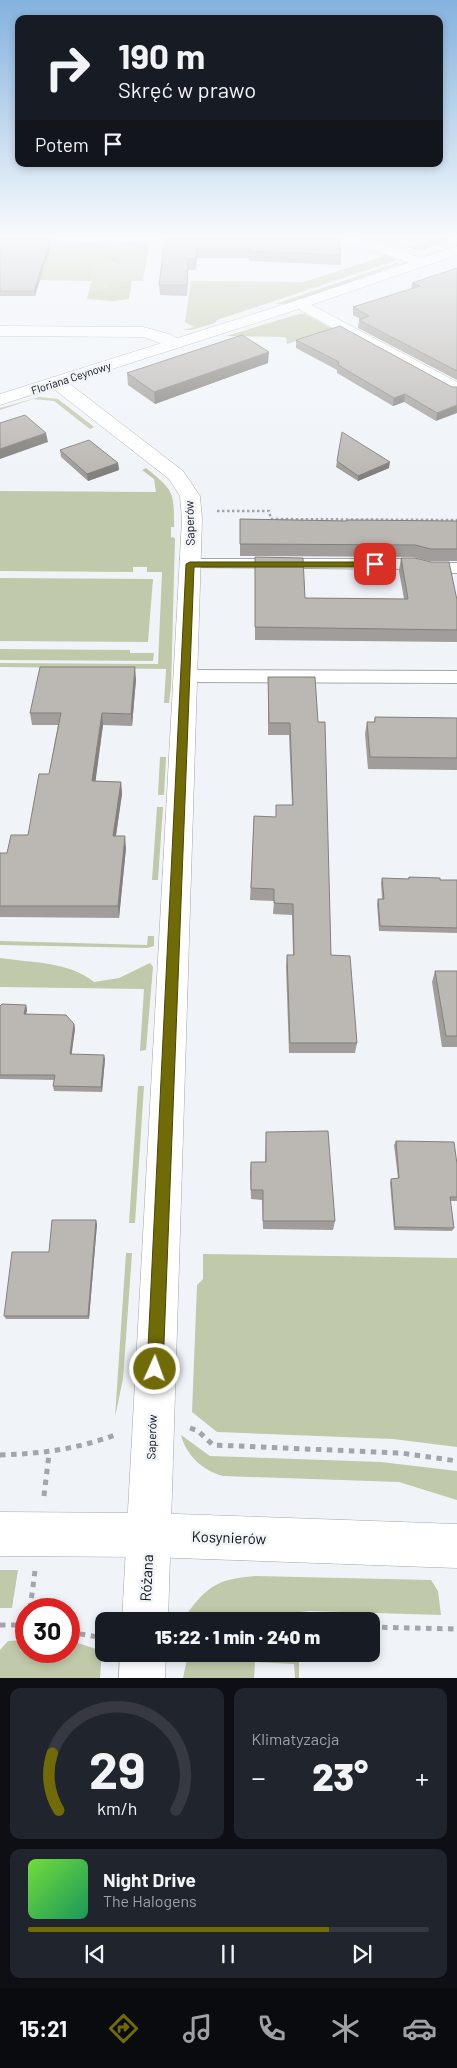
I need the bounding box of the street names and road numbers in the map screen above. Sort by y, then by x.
street label: Floriana Ceynowy [29,359,112,397]
street label: Saperów [181,500,197,546]
street label: Saperów [143,1414,159,1460]
street label: Kosynierów [191,1527,267,1547]
street label: Różana [136,1554,156,1602]

